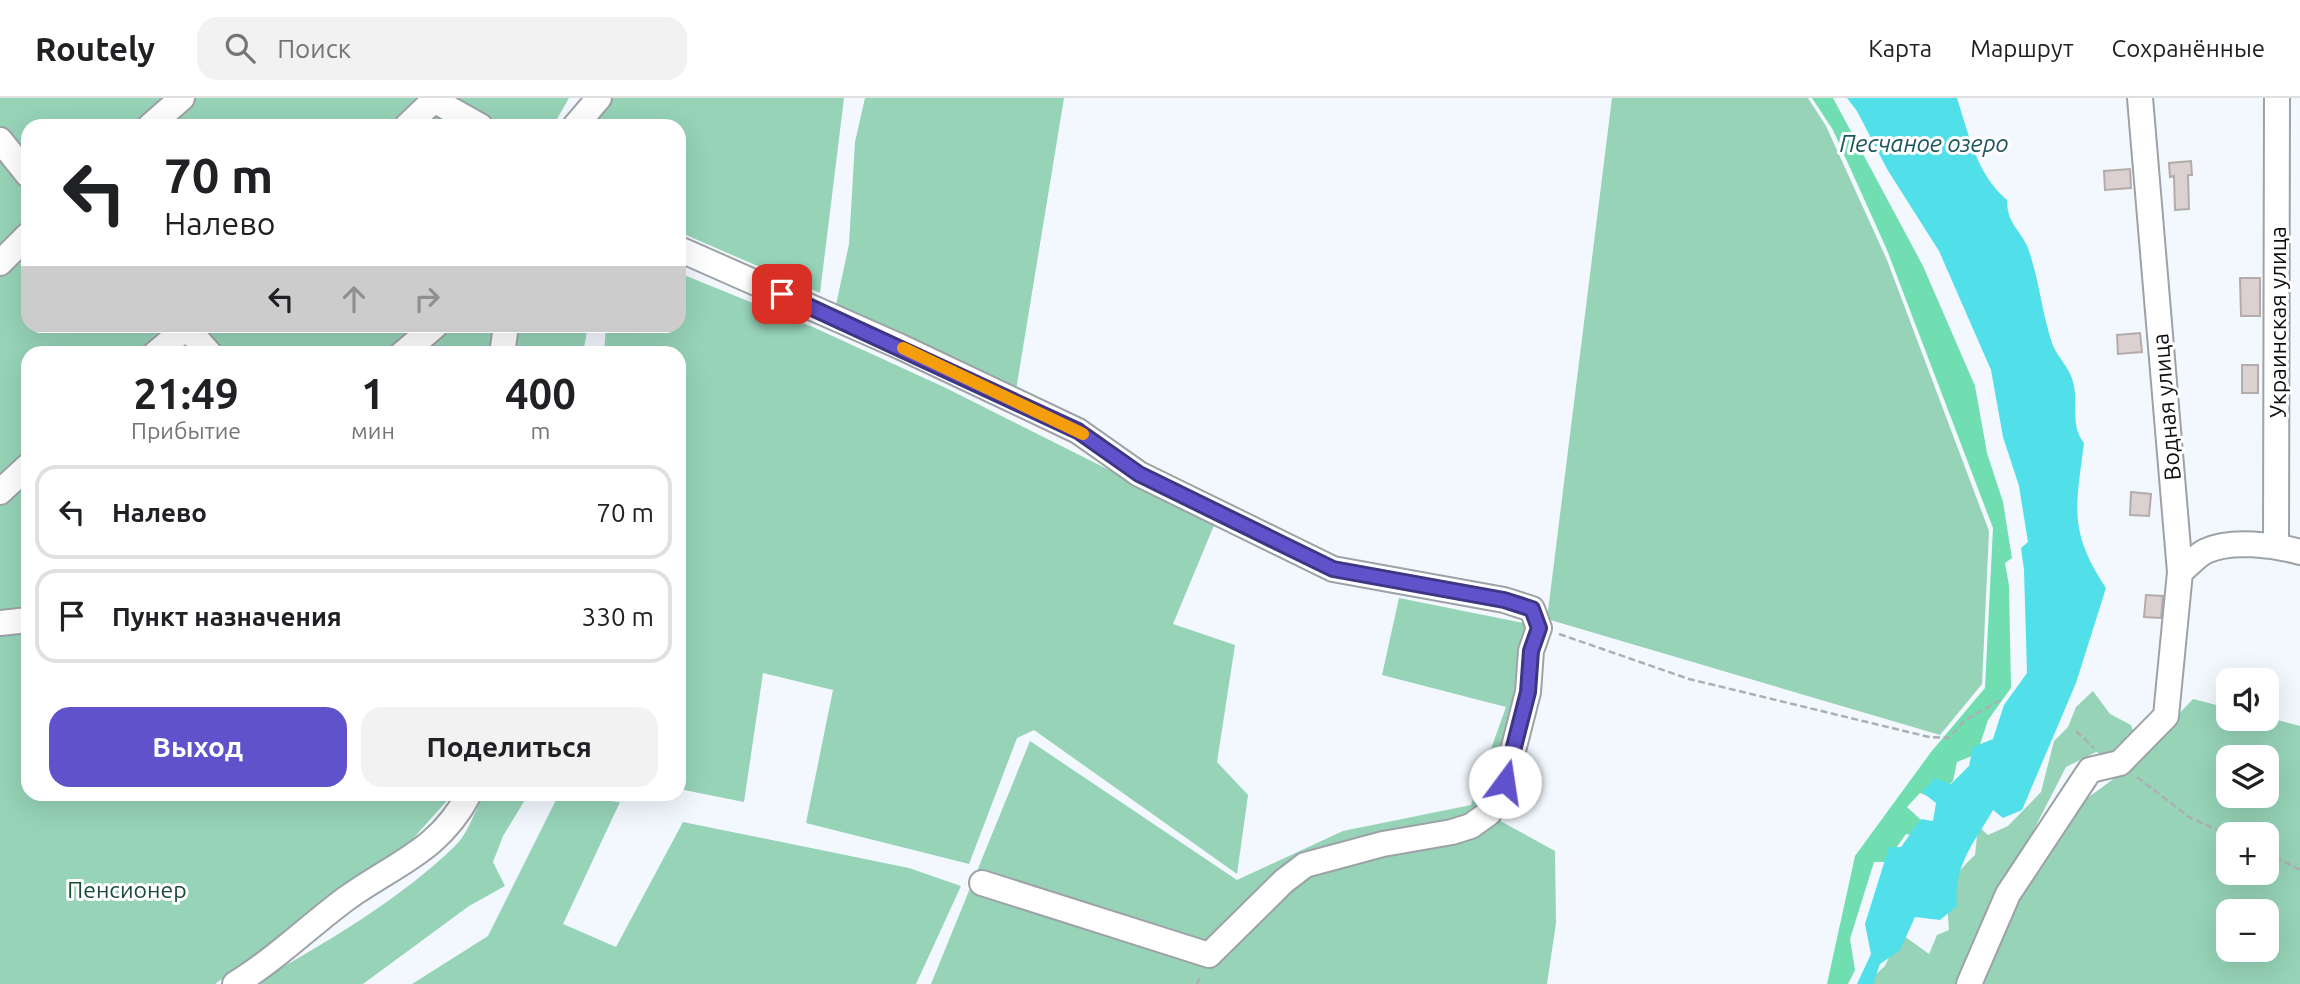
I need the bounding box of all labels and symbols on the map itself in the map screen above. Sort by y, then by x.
water label: Песчаное озеро [1840,130,2008,157]
street label: Украинская улица [2265,226,2290,418]
pin [752,264,812,324]
street label: Водная улица [2147,332,2185,482]
position arrow [1468,745,1542,819]
park label: Пенсионер [67,877,187,902]

